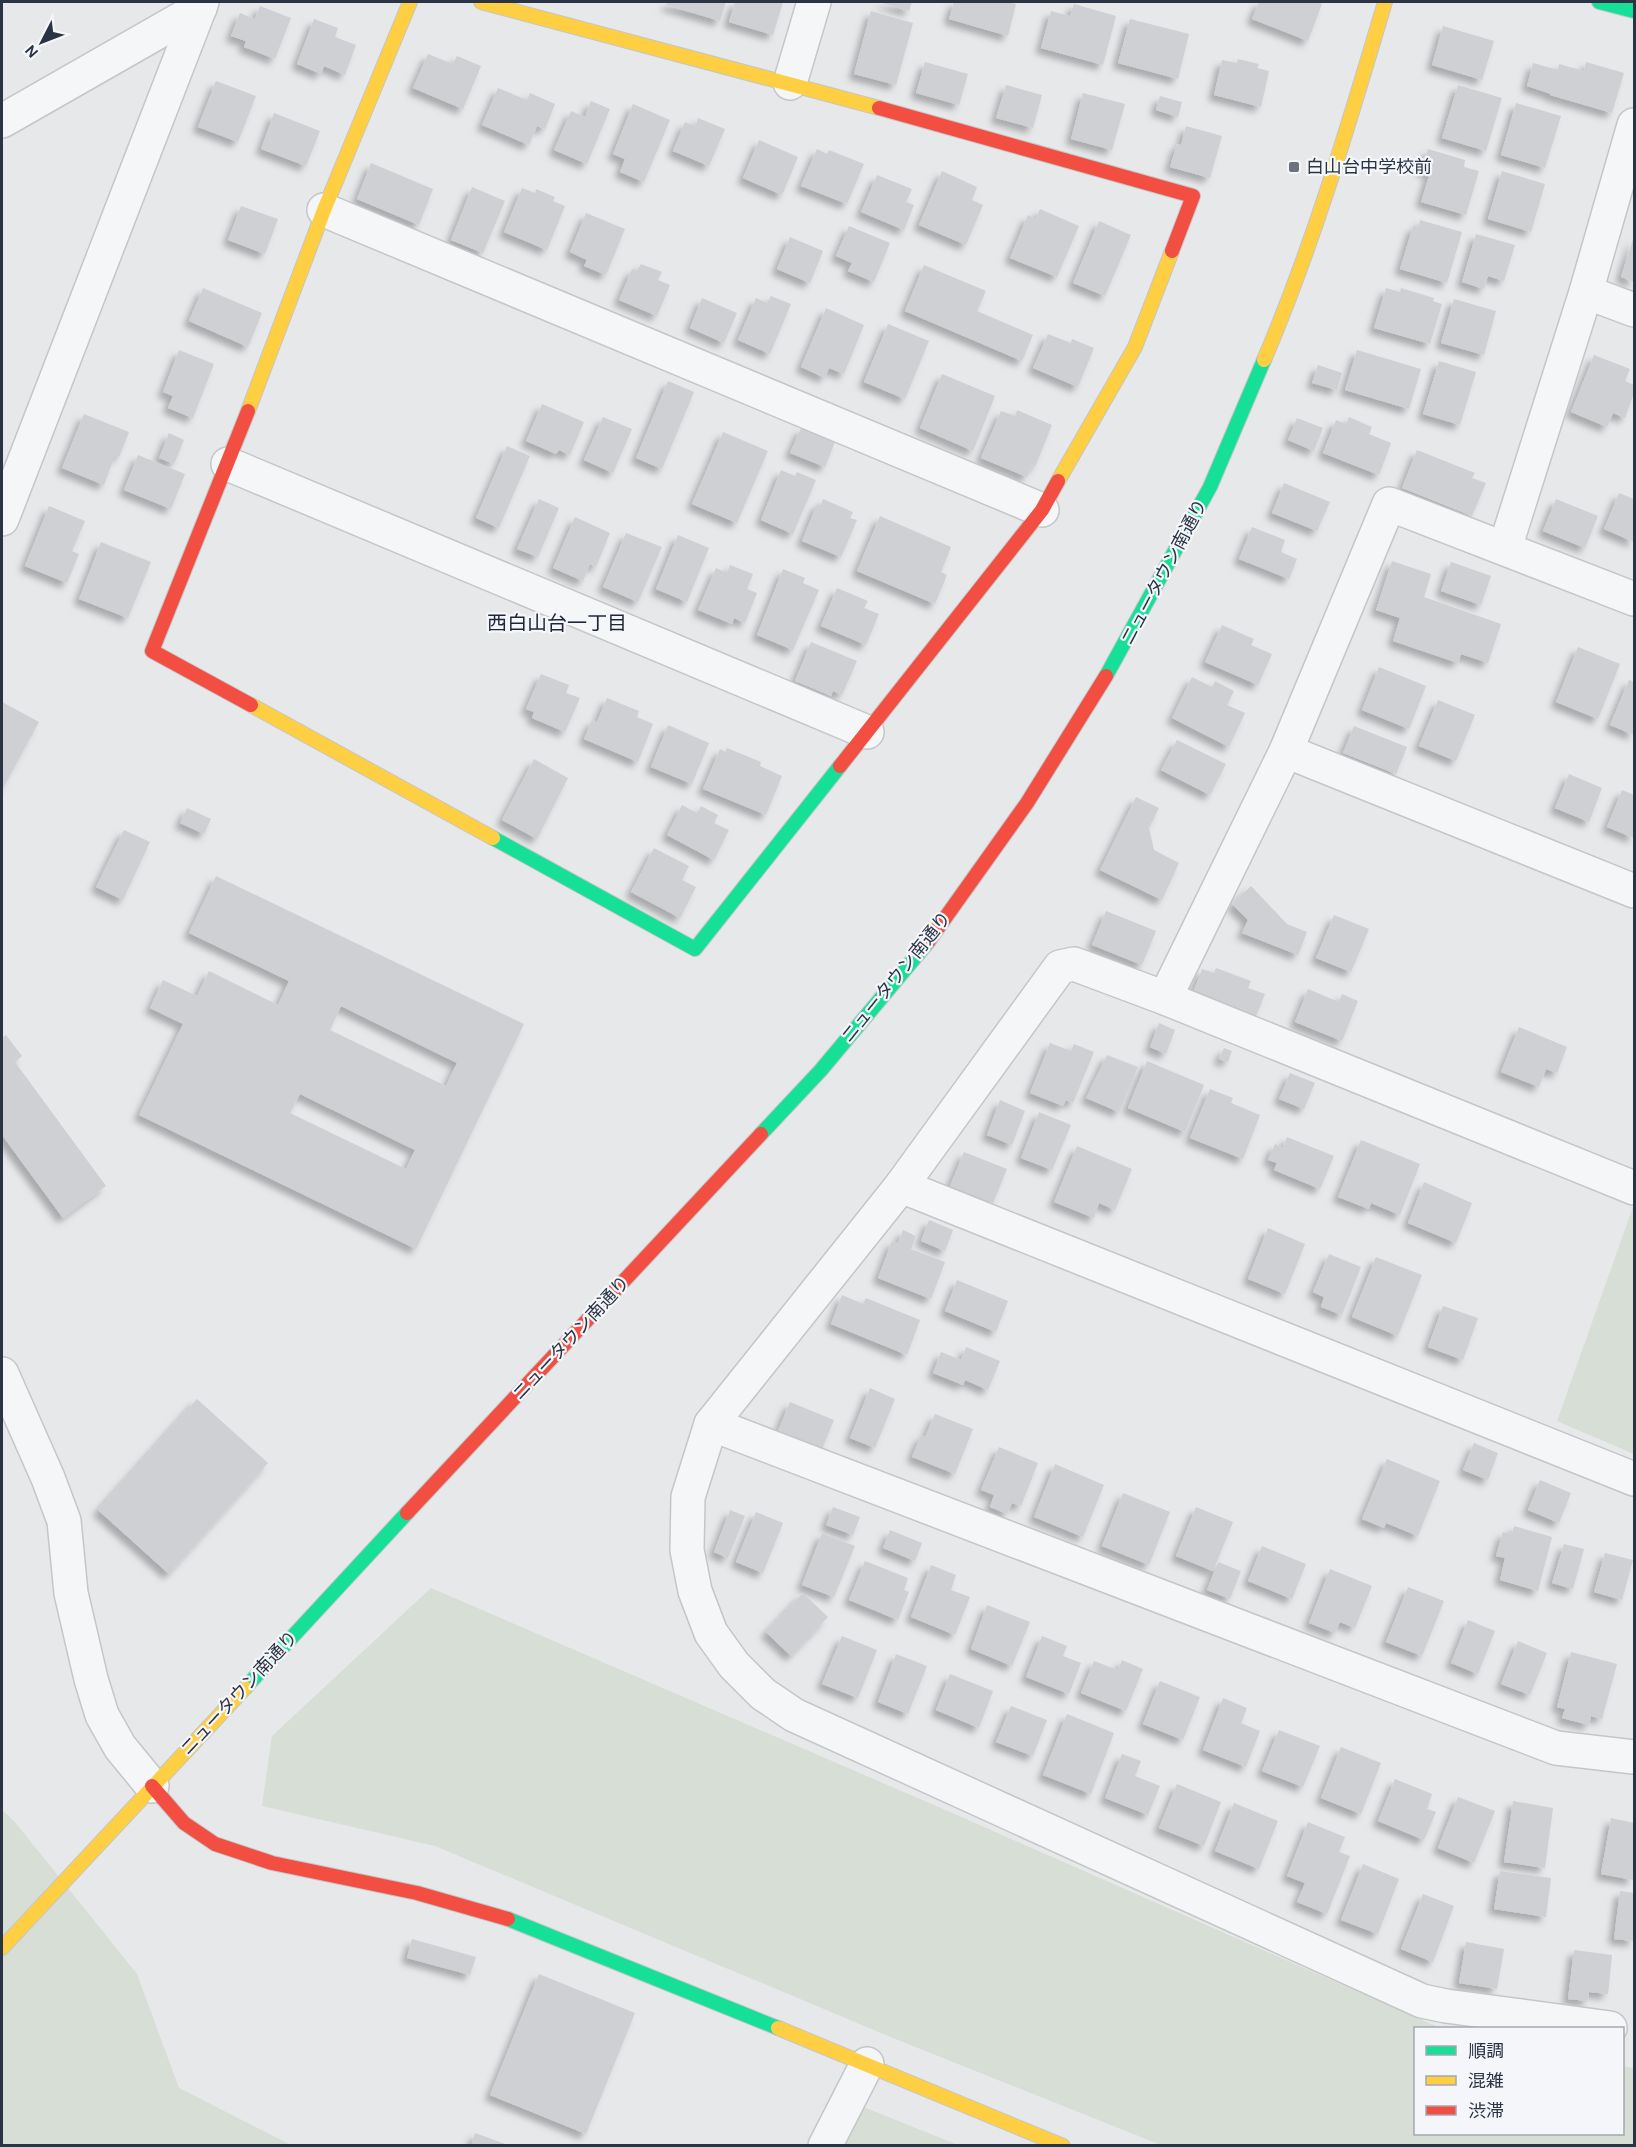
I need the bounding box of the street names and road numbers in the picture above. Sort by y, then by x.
street label: ニュータウン南通り [1116,495,1212,649]
street label: ニュータウン南通り [836,907,956,1047]
street label: ニュータウン南通り [508,1271,634,1405]
street label: ニュータウン南通り [176,1626,302,1760]

